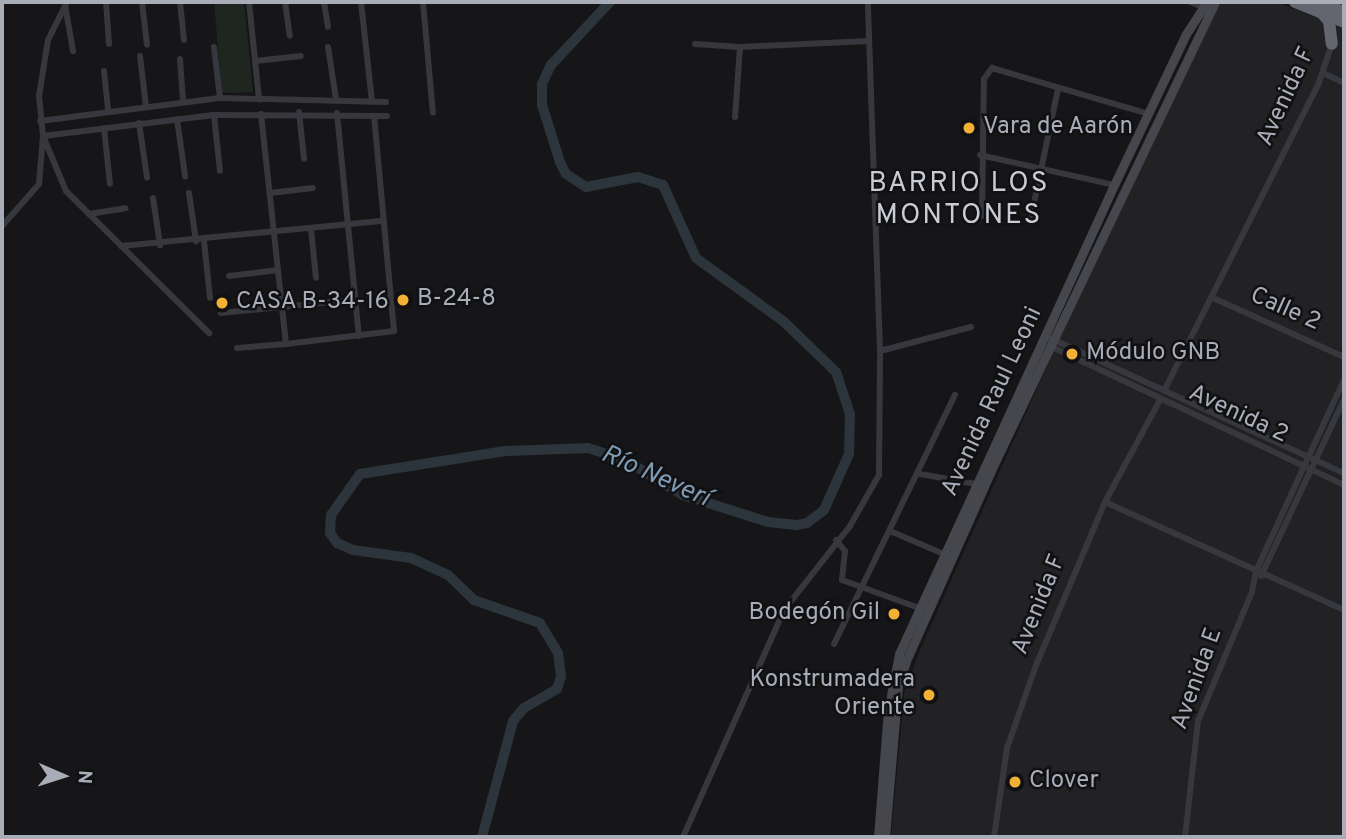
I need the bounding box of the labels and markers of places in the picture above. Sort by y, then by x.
place label: Vara de Aarón [983,114,1134,142]
marker: Vara de Aarón [961,120,977,136]
place label: B-24-8 [417,286,496,314]
place label: CASA B-34-16 [236,289,390,317]
marker: B-24-8 [395,292,411,308]
marker: CASA B-34-16 [214,295,230,311]
place label: Módulo GNB [1086,340,1220,368]
marker: Módulo GNB [1064,346,1080,362]
place label: Bodegón Gil [749,600,880,628]
marker: Bodegón Gil [886,606,902,622]
place label: Konstrumadera Oriente [750,667,915,723]
marker: Konstrumadera Oriente [921,687,937,703]
place label: Clover [1029,768,1099,796]
marker: Clover [1007,774,1023,790]

